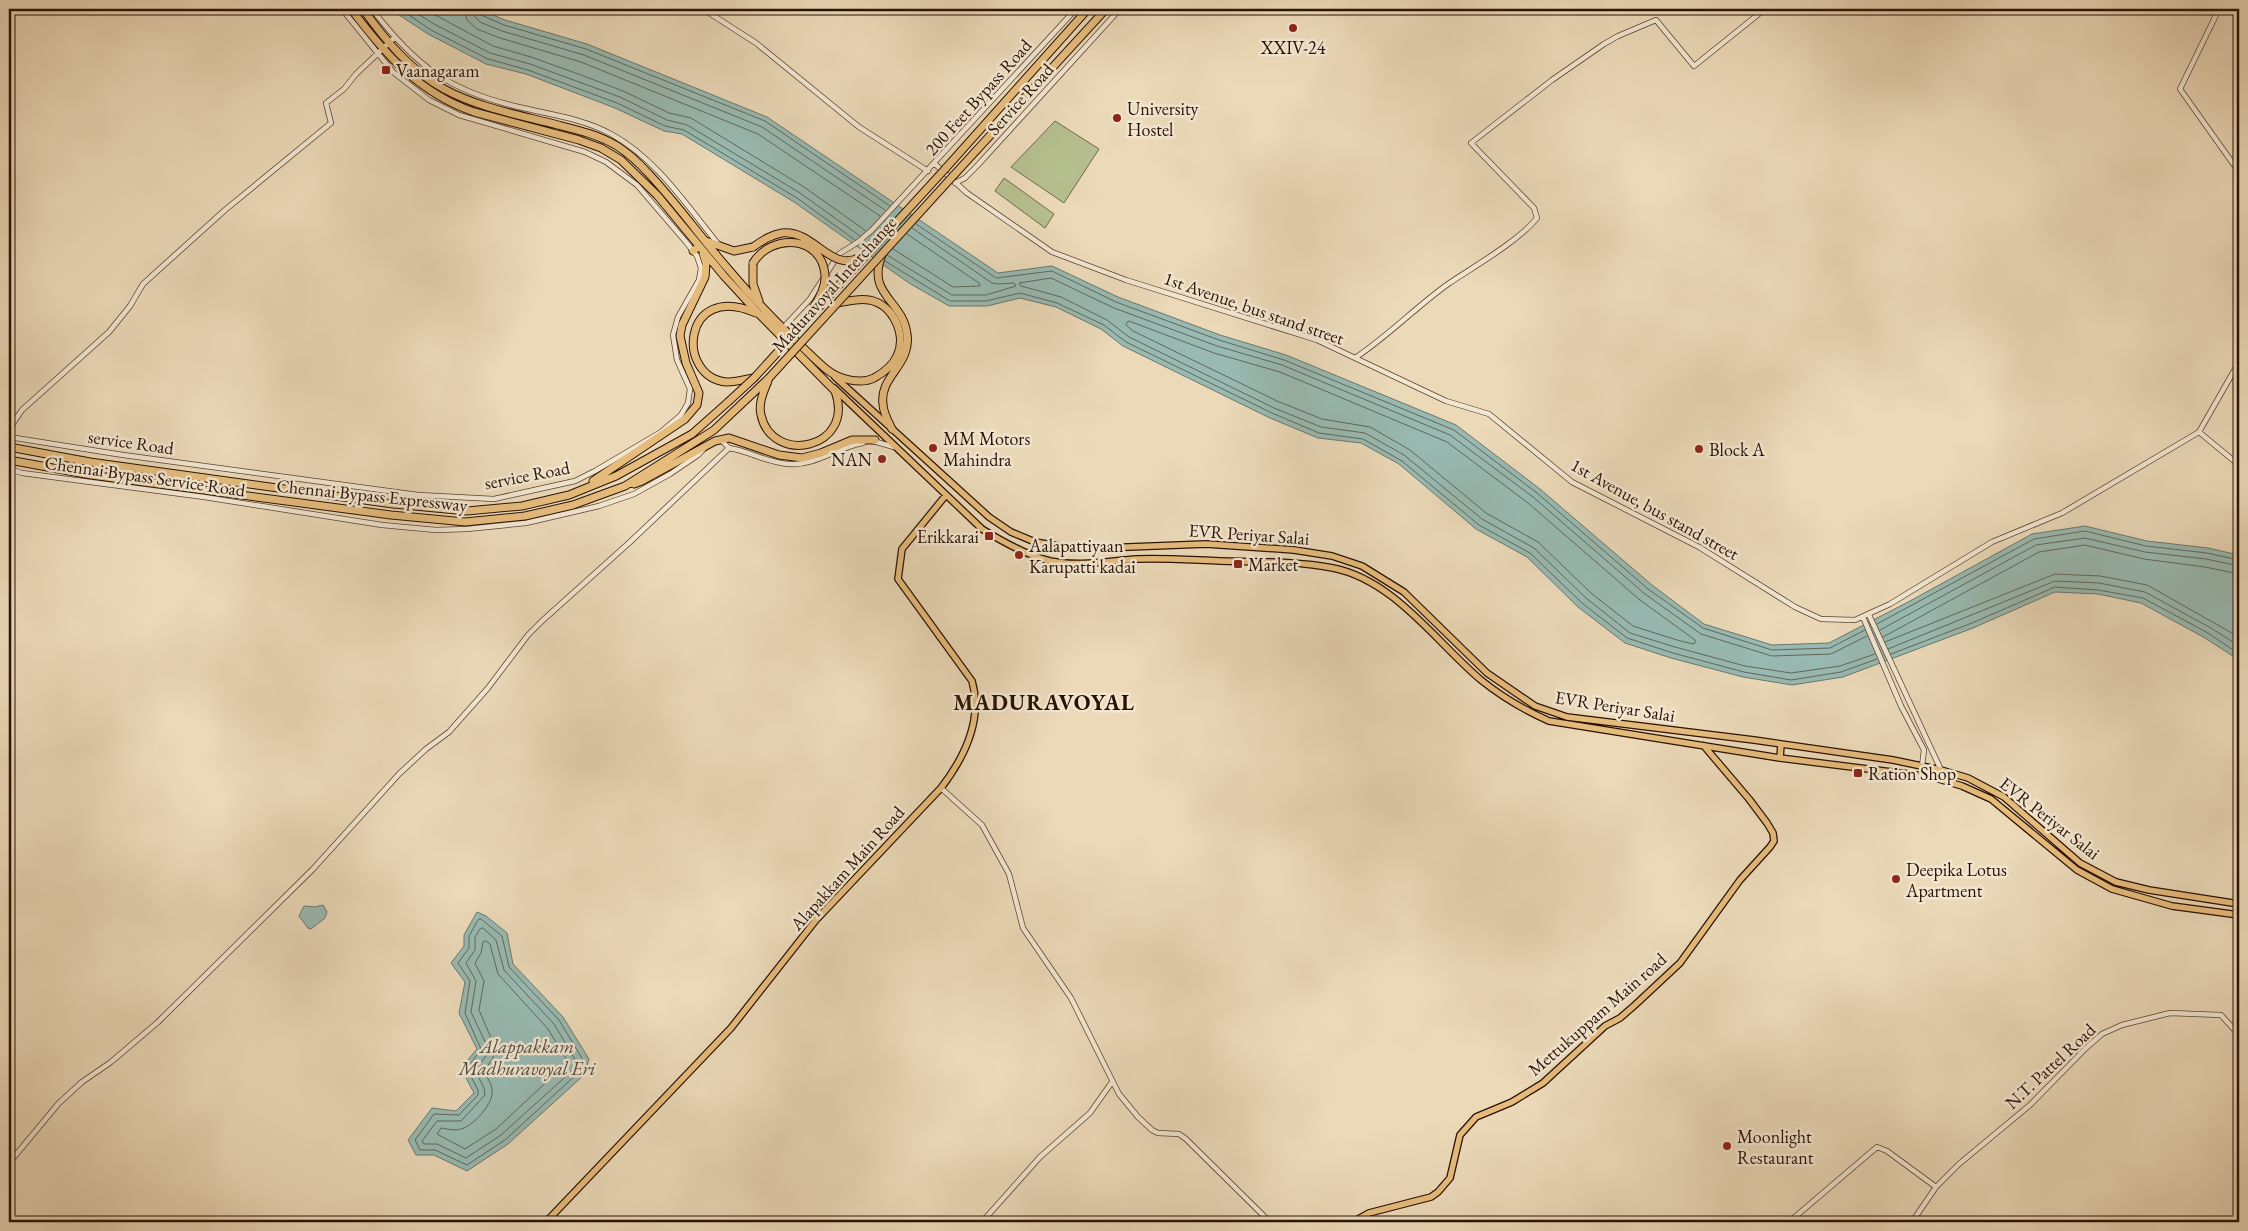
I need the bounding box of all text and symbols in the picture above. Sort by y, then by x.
marker: XXIV-24 [1287,22,1299,34]
street label: 200 Feet Bypass Road [920,33,1037,160]
place label: XXIV-24 [1260,36,1326,59]
street label: Service Road [982,58,1059,140]
place label: Vaanagaram [396,59,480,82]
marker: Vaanagaram [380,64,392,76]
place label: University Hostel [1127,97,1199,141]
marker: University Hostel [1111,112,1123,124]
street label: Maduravoyal Interchange [767,211,901,357]
street label: 1st Avenue, bus stand street [1161,266,1347,350]
street label: service Road [87,425,176,460]
place label: MM Motors Mahindra [943,427,1030,471]
place label: Block A [1709,438,1765,461]
marker: MM Motors Mahindra [927,442,939,454]
marker: Block A [1693,443,1705,455]
place label: NAN [831,448,873,471]
street label: Chennai Bypass Service Road [43,451,248,502]
marker: NAN [876,453,888,465]
street label: 1st Avenue, bus stand street [1567,453,1744,565]
street label: service Road [482,455,572,495]
street label: Chennai Bypass Expressway [275,474,469,516]
street label: EVR Periyar Salai [1188,518,1311,550]
place label: Erikkarai [917,525,980,548]
marker: Erikkarai [983,530,995,542]
place label: Aalapattiyaan Karupatti kadai [1028,534,1136,578]
marker: Aalapattiyaan Karupatti kadai [1013,549,1025,561]
place label: Market [1248,553,1299,576]
marker: Market [1232,558,1244,570]
street label: EVR Periyar Salai [1553,685,1677,727]
district label: MADURAVOYAL [953,688,1135,717]
place label: Ration Shop [1868,762,1956,785]
marker: Ration Shop [1852,767,1864,779]
street label: EVR Periyar Salai [1995,772,2105,865]
street label: Alapakkam Main Road [784,800,910,936]
place label: Deepika Lotus Apartment [1905,858,2007,902]
marker: Deepika Lotus Apartment [1890,873,1902,885]
street label: Mettukuppam Main road [1523,947,1672,1080]
street label: N.T. Pattel Road [2000,1018,2101,1114]
water label: Alappakkam Madhuravoyal Eri [458,1034,597,1081]
place label: Moonlight Restaurant [1737,1125,1814,1169]
marker: Moonlight Restaurant [1721,1140,1733,1152]

